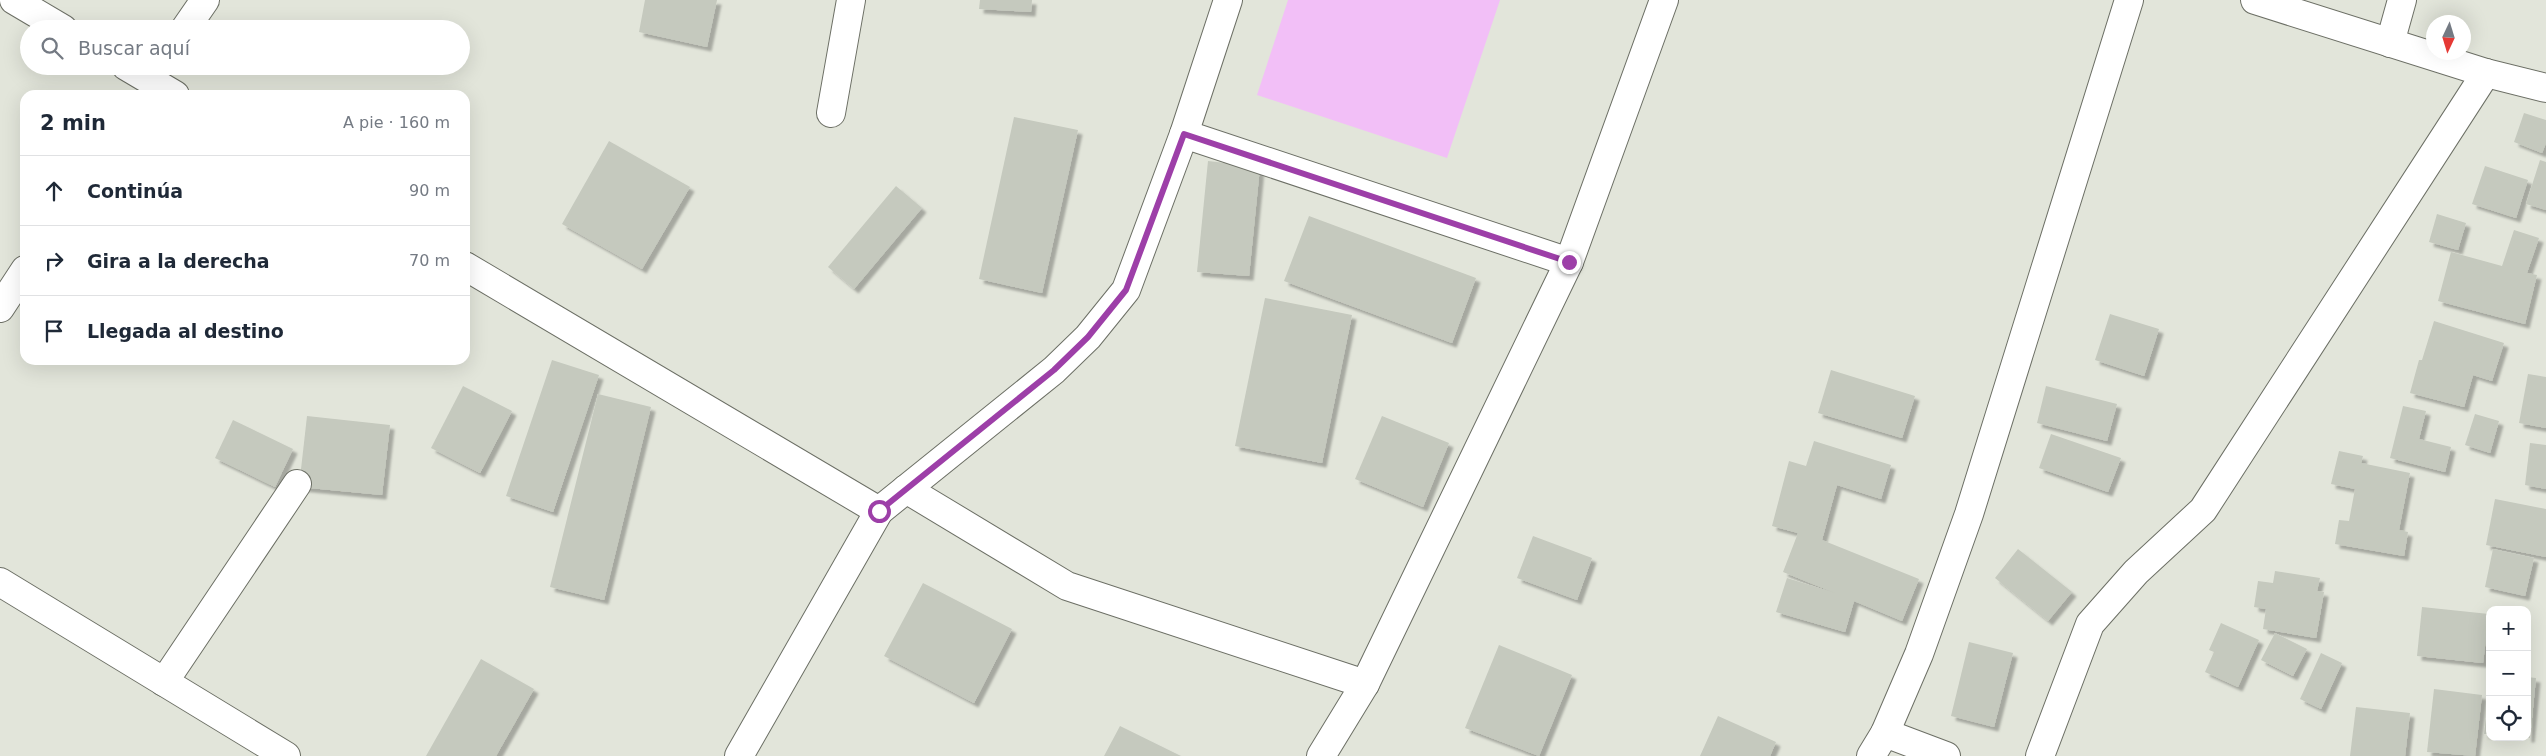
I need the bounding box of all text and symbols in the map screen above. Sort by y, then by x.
north arrow [2426,15,2471,60]
search box [20,20,470,75]
icon: search [38,34,66,62]
text: Buscar aquí [78,37,190,59]
text: 2 min [40,111,106,135]
text: A pie · 160 m [343,113,450,132]
icon: ahead [40,177,68,205]
text: Continúa [87,180,183,202]
text: 90 m [409,181,450,200]
icon: right [40,247,68,275]
text: Gira a la derecha [87,250,270,272]
text: 70 m [409,251,450,270]
route end [1558,251,1581,274]
icon: arrive [40,317,68,345]
text: Llegada al destino [87,320,284,342]
route start [868,500,891,523]
map controls [2486,606,2531,741]
button: + [2486,606,2531,651]
button: − [2486,651,2531,696]
button: locate [2486,696,2531,741]

